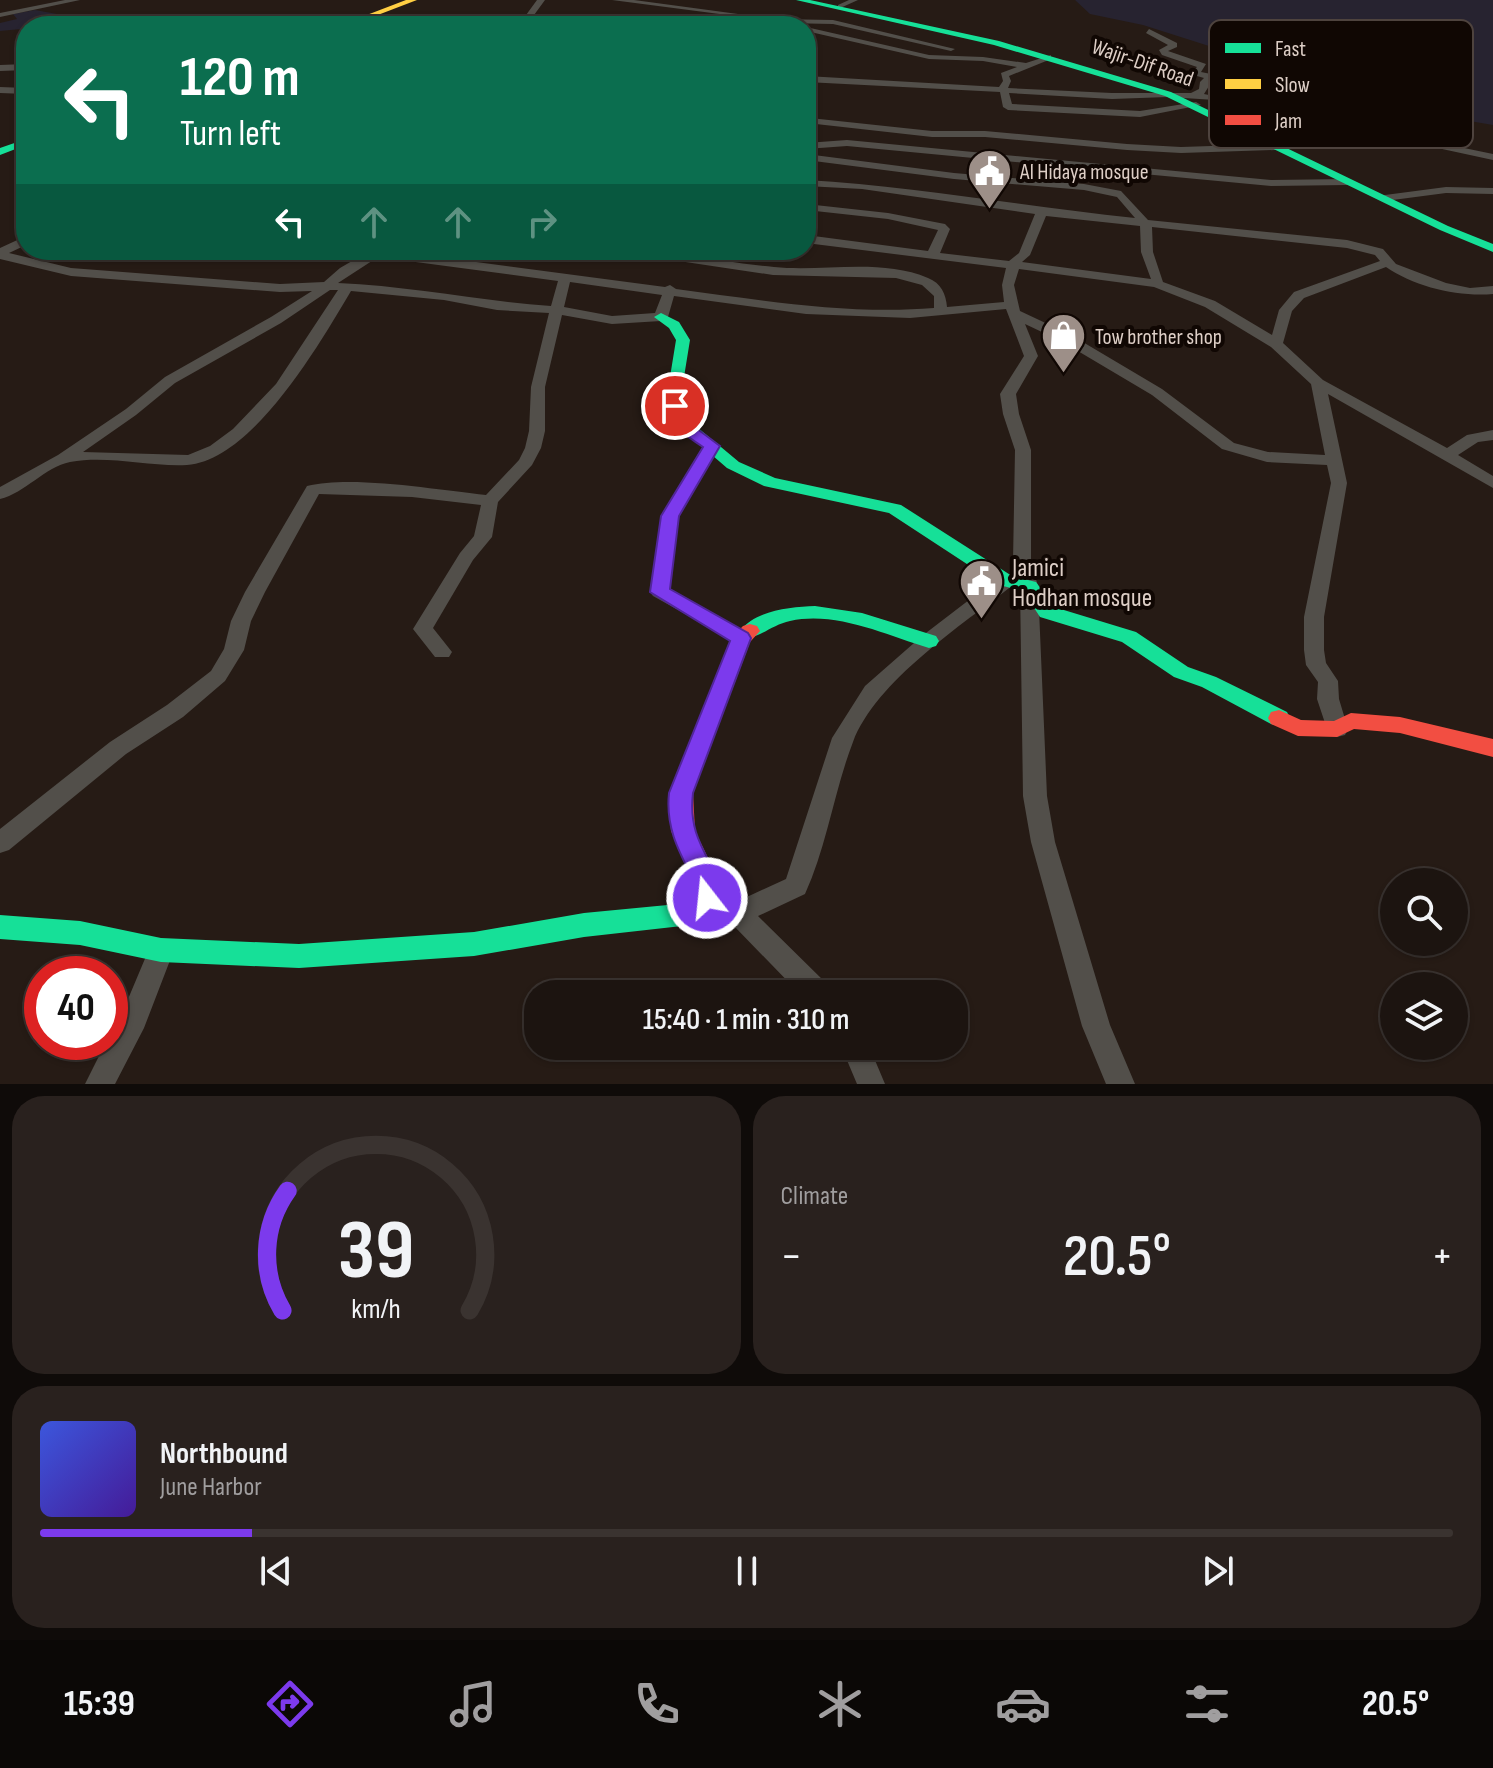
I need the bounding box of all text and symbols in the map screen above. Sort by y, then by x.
legend [1209,20,1473,148]
street label: Wajir-Dif Road [1088,33,1197,93]
text: Fast [1275,36,1306,63]
text: 120 m [180,45,300,112]
icon: left [48,48,152,152]
text: Slow [1275,72,1310,99]
text: Jam [1274,108,1302,135]
text: Turn left [180,113,281,156]
public building icon: Al Hidaya mosque [965,147,1013,210]
place label: Al Hidaya mosque [1019,159,1149,186]
icon: left [268,200,312,244]
icon: ahead [352,200,396,244]
icon: ahead [436,200,480,244]
icon: right [520,200,564,244]
shop icon: Tow brother shop [1040,312,1088,375]
place label: Tow brother shop [1095,324,1222,351]
pin [641,372,709,440]
icon: arrive [653,384,697,428]
place label: Jamici Hodhan mosque [1011,553,1152,614]
public building icon: Jamici Hodhan mosque [957,558,1005,621]
position arrow [665,856,749,940]
map controls [1380,868,1468,1060]
button: search [1380,868,1468,956]
speed limit sign: 40 [24,956,128,1060]
button: layers [1380,972,1468,1060]
text: 15:40 · 1 min · 310 m [643,1002,849,1038]
text: Climate [781,1181,848,1212]
text: 39 [338,1202,415,1302]
text: 20.5° [1063,1221,1171,1293]
text: − [781,1230,802,1283]
text: + [1431,1230,1453,1283]
text: km/h [352,1292,401,1327]
text: Northbound [160,1436,288,1472]
text: June Harbor [160,1472,262,1503]
icon: previous [254,1549,298,1593]
icon: pause [725,1549,769,1593]
icon: next [1196,1549,1240,1593]
icon: directions [262,1676,318,1732]
icon: music [445,1676,501,1732]
icon: phone [629,1676,685,1732]
icon: climate [812,1676,868,1732]
icon: car [995,1676,1051,1732]
icon: filters [1179,1676,1235,1732]
text: 15:39 [64,1683,135,1726]
text: 20.5° [1362,1683,1429,1726]

